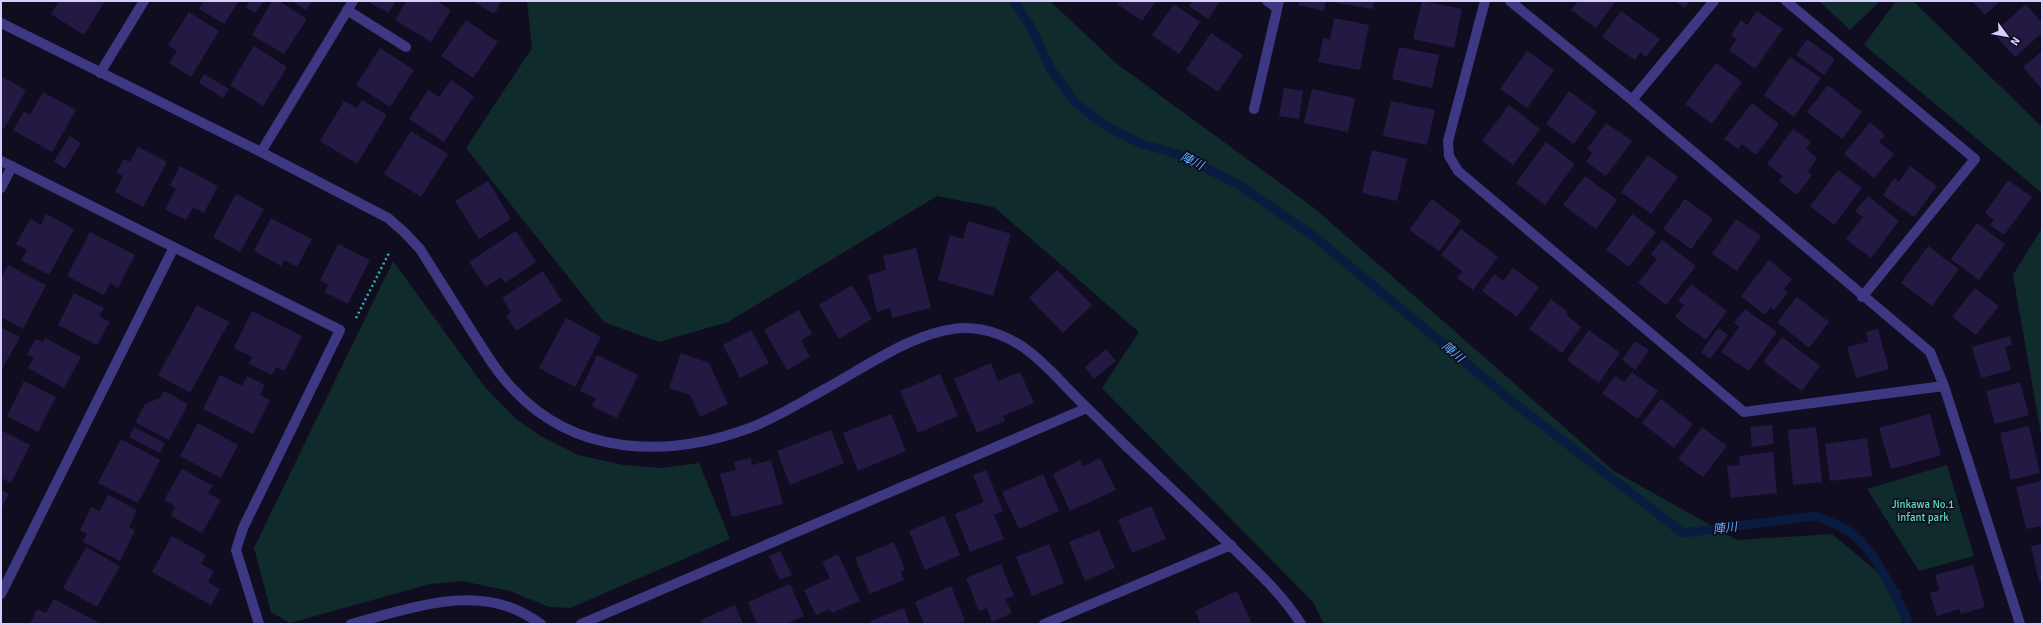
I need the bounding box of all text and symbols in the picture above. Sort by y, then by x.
north arrow [1987,16,2027,56]
text: N [2008,34,2023,48]
water label: 陣川 [1178,149,1208,174]
water label: 陣川 [1439,339,1468,367]
park label: Jinkawa No.1 infant park [1892,498,1954,524]
water label: 陣川 [1712,519,1740,537]

